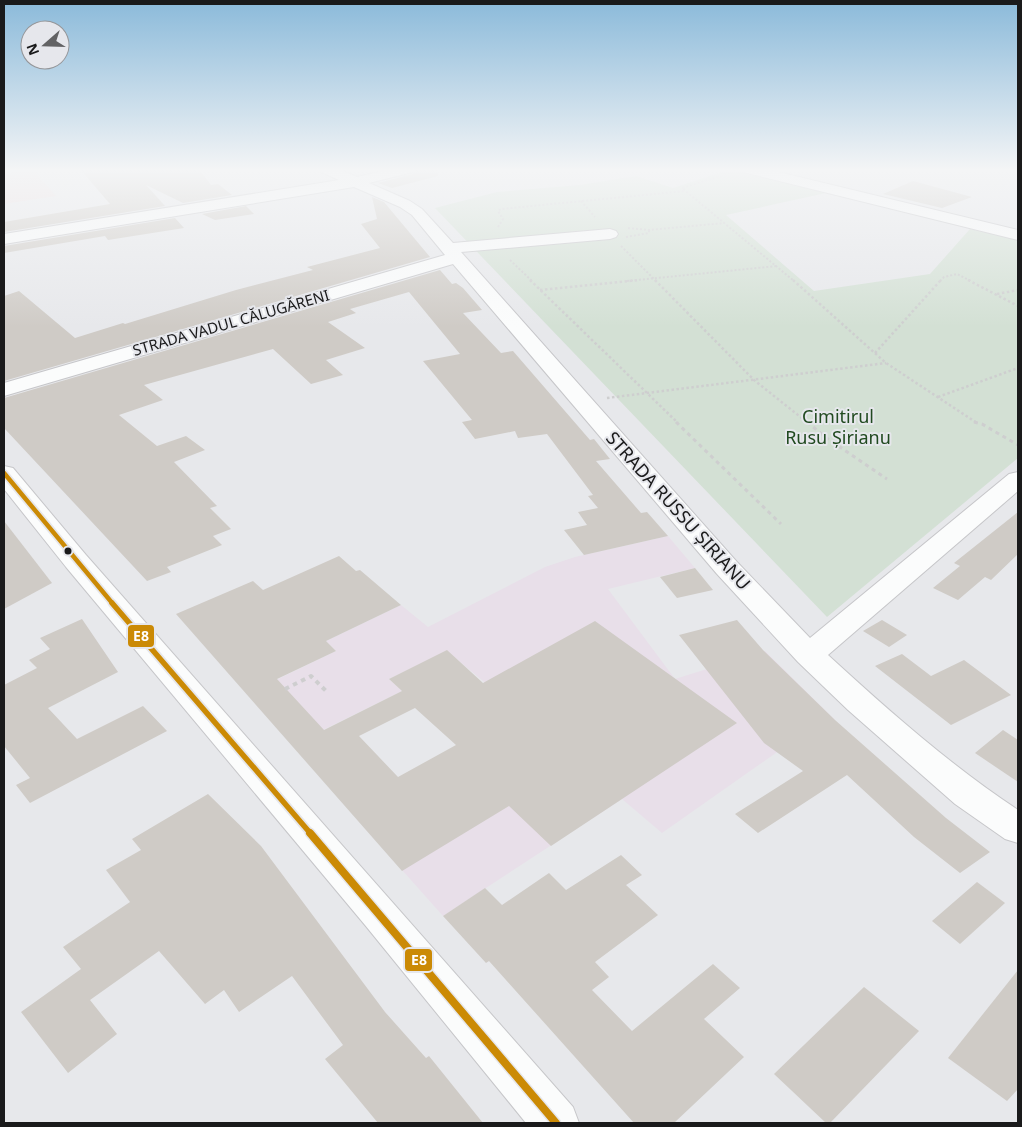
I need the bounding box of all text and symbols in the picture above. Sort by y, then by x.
north arrow [20,20,70,70]
text: N [21,41,43,58]
street label: STRADA VADUL CĂLUGĂRENI [130,284,331,360]
park label: Cimitirul Rusu Șirianu [785,404,891,449]
street label: STRADA RUSSU ȘIRIANU [601,426,756,595]
unlabelled marker [63,546,73,556]
line badge: E8 [127,624,155,648]
text: E8 [133,626,149,645]
line badge: E8 [404,948,433,972]
text: E8 [411,950,427,969]

